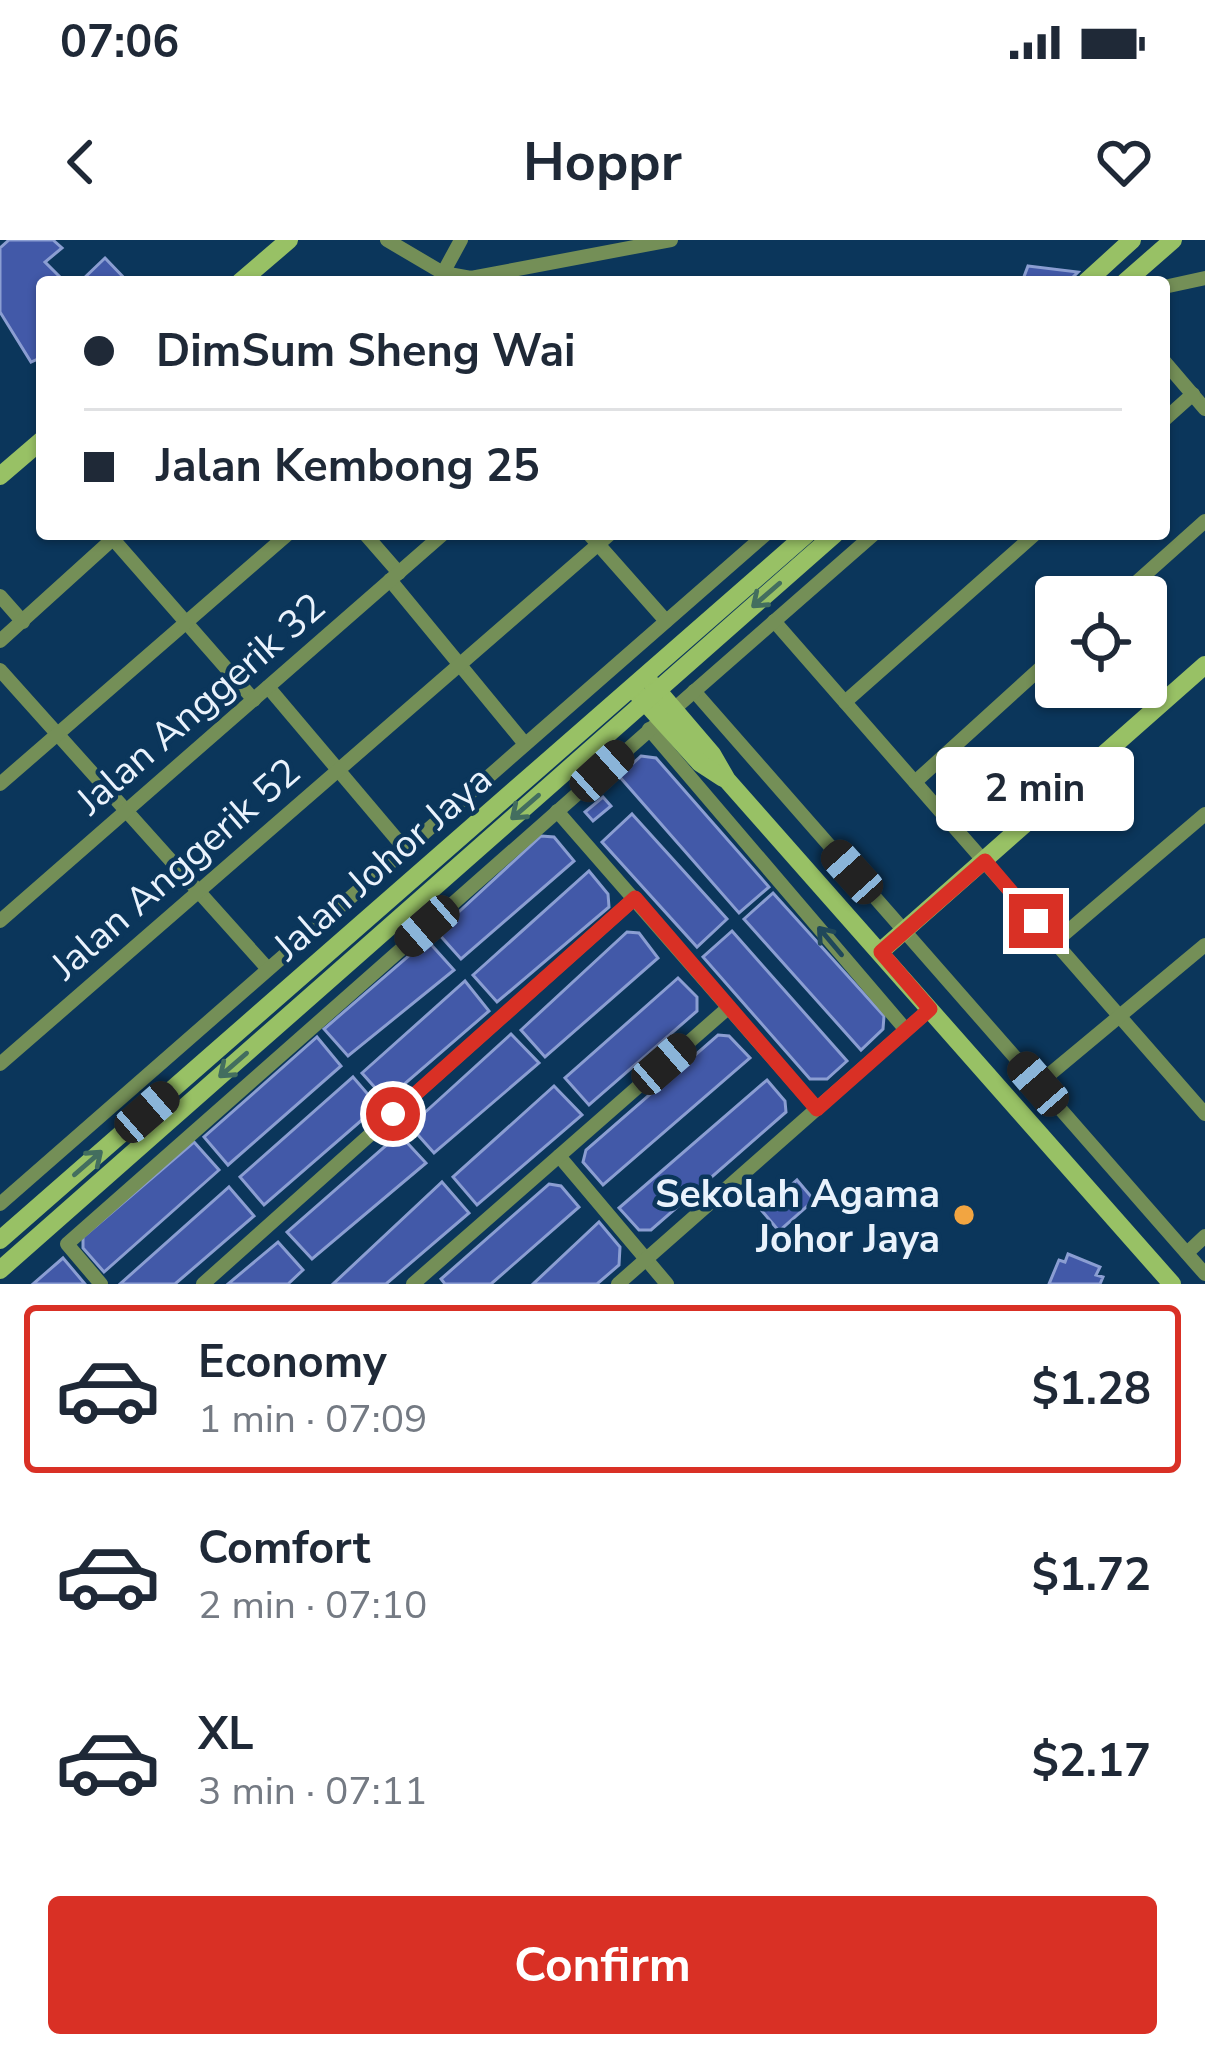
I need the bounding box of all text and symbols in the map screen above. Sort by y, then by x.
text: 07:06 [60,12,179,73]
text: Hoppr [523,125,682,199]
icon: back [48,129,114,195]
icon: heart [1091,129,1157,195]
text: DimSum Sheng Wai [156,321,576,382]
text: Jalan Kembong 25 [156,436,540,497]
map controls [1035,576,1167,708]
button: locate [1035,576,1167,708]
street label: Jalan Anggerik 32 [64,581,337,828]
one-way arrow [751,581,782,608]
car [563,734,641,808]
street label: Jalan Anggerik 52 [39,746,312,993]
callout: 2 min [937,747,1135,831]
street label: Jalan Johor Jaya [262,753,503,973]
text: 2 min [985,762,1085,815]
one-way arrow [511,793,541,820]
car [815,833,889,911]
car [388,889,466,963]
route end [1009,894,1063,948]
one-way arrow [817,926,845,957]
car [625,1027,703,1101]
car [1001,1045,1075,1123]
one-way arrow [218,1051,249,1078]
car [108,1075,186,1149]
route start [366,1087,420,1141]
one-way arrow [72,1150,103,1177]
place label: Sekolah Agama Johor Jaya [655,1168,940,1266]
marker: Sekolah Agama Johor Jaya [951,1202,977,1228]
text: Economy [198,1332,387,1393]
icon: car [54,1335,162,1443]
text: $1.28 [1032,1359,1151,1420]
text: 1 min · 07:09 [198,1393,427,1446]
text: Comfort [198,1518,370,1579]
icon: car [54,1521,162,1629]
text: $1.72 [1032,1545,1151,1606]
text: 2 min · 07:10 [198,1579,427,1632]
text: XL [198,1704,254,1765]
icon: car [54,1707,162,1815]
text: $2.17 [1032,1731,1151,1792]
text: 3 min · 07:11 [198,1765,427,1818]
button: Confirm [48,1896,1157,2034]

